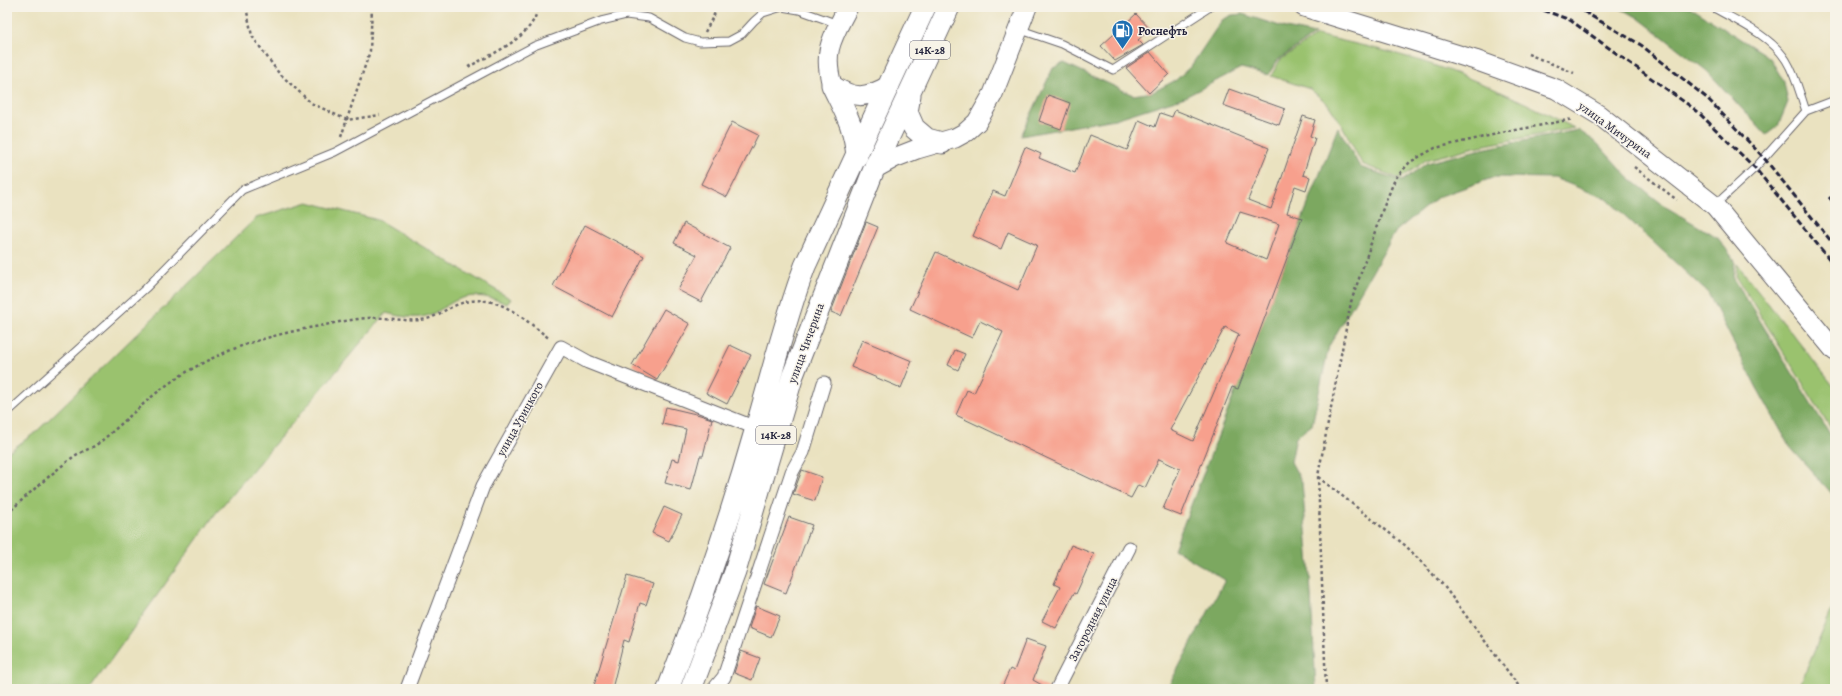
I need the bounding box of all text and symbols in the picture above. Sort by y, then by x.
fuel station icon: Роснефть [1110,18,1136,51]
place label: Роснефть [1138,23,1188,39]
road number: 14К-28 [910,41,950,59]
street label: улица Мичурина [1574,97,1655,162]
street label: улица Чичерина [784,300,828,386]
street label: улица Урицкого [492,379,547,460]
road number: 14К-28 [756,426,796,444]
street label: Загородняя улица [1065,574,1121,664]

